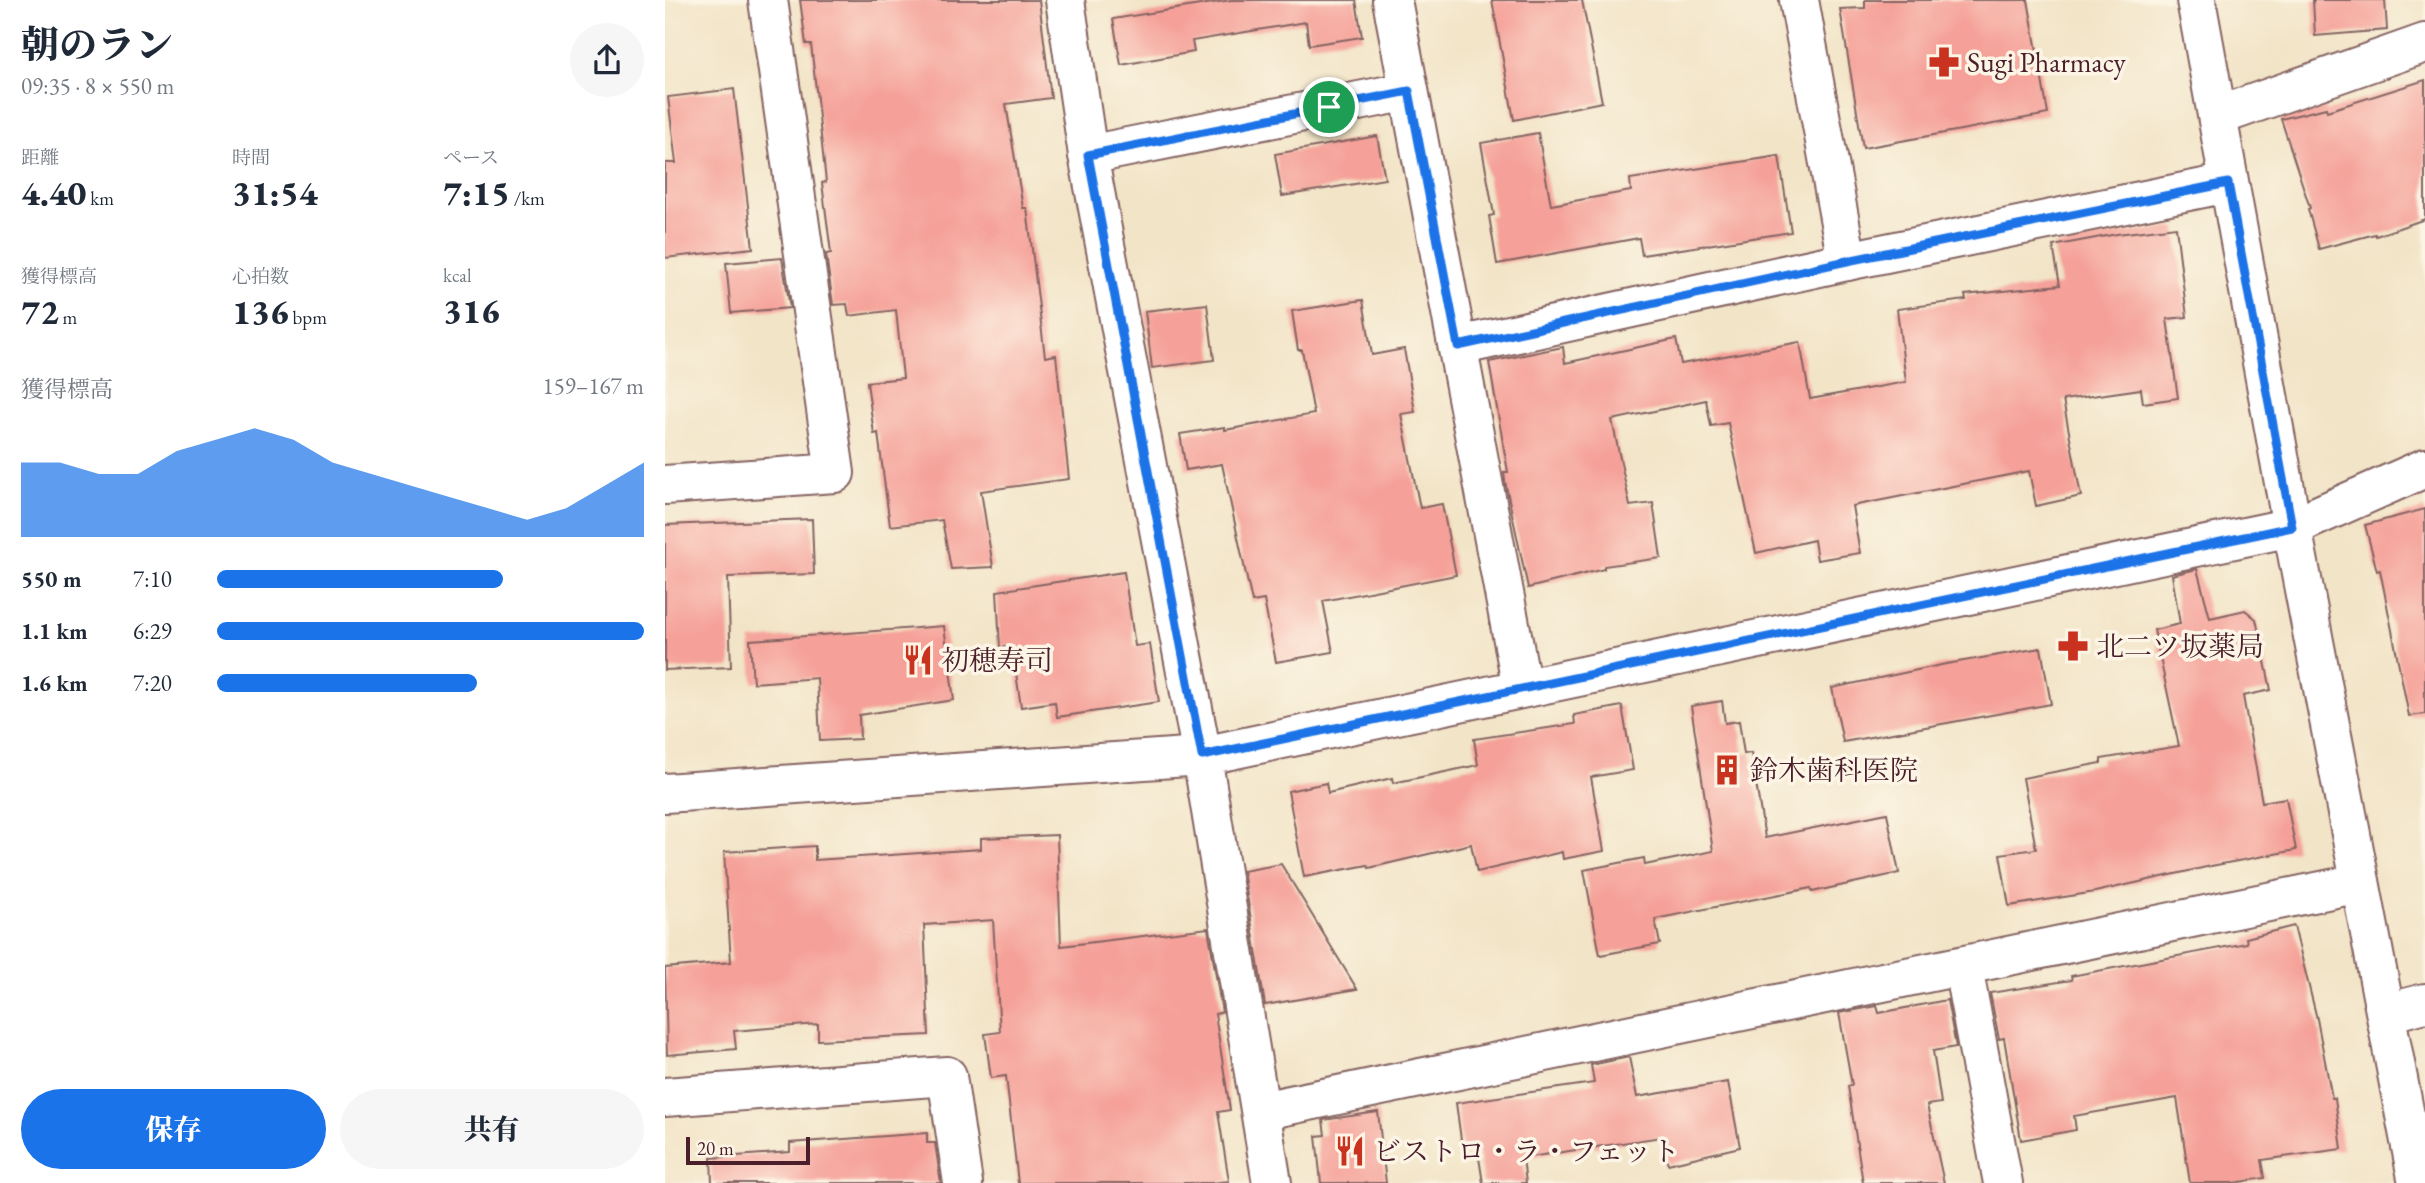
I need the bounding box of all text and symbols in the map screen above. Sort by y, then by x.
text: 朝のラン [21,20,173,69]
button: share [570,23,644,97]
place label: Sugi Pharmacy [1967,44,2127,80]
pharmacy icon: Sugi Pharmacy [1927,45,1961,79]
text: 09:35 · 8 × 550 m [21,71,174,101]
pin [1299,77,1359,137]
icon: arrive [1310,88,1348,126]
text: 距離 [21,145,59,170]
text: 時間 [232,145,270,170]
text: ペース [443,145,499,170]
text: 4.40 [21,170,87,215]
text: 31:54 [232,170,318,215]
text: 7:15 [443,170,510,215]
text: km [87,186,114,211]
text: /km [510,186,545,211]
text: kcal [443,263,472,288]
text: 獲得標高 [21,264,97,289]
text: 心拍数 [232,264,289,289]
text: 316 [443,288,500,333]
text: 72 [21,289,59,334]
text: 136 [232,289,289,334]
text: m [59,305,77,330]
text: bpm [289,305,327,330]
text: 159–167 m [543,371,644,401]
text: 獲得標高 [21,374,113,404]
text: 550 m [21,564,82,594]
text: 7:10 [133,564,172,594]
text: 1.1 km [21,616,88,646]
text: 6:29 [133,616,172,646]
place label: 北二ツ坂薬局 [2096,628,2264,664]
pharmacy icon: 北二ツ坂薬局 [2056,629,2090,663]
place label: 初穂寿司 [941,642,1053,678]
restaurant icon: 初穂寿司 [901,643,935,677]
text: 1.6 km [21,668,88,698]
text: 7:20 [133,668,172,698]
place label: 鈴木歯科医院 [1750,752,1918,788]
building icon: 鈴木歯科医院 [1710,753,1744,787]
button: 保存 [21,1089,326,1169]
button: 共有 [340,1089,644,1169]
place label: ビストロ・ラ・フェット [1373,1133,1680,1169]
scale bar [686,1134,810,1166]
restaurant icon: ビストロ・ラ・フェット [1333,1134,1367,1168]
text: 20 m [697,1136,734,1161]

